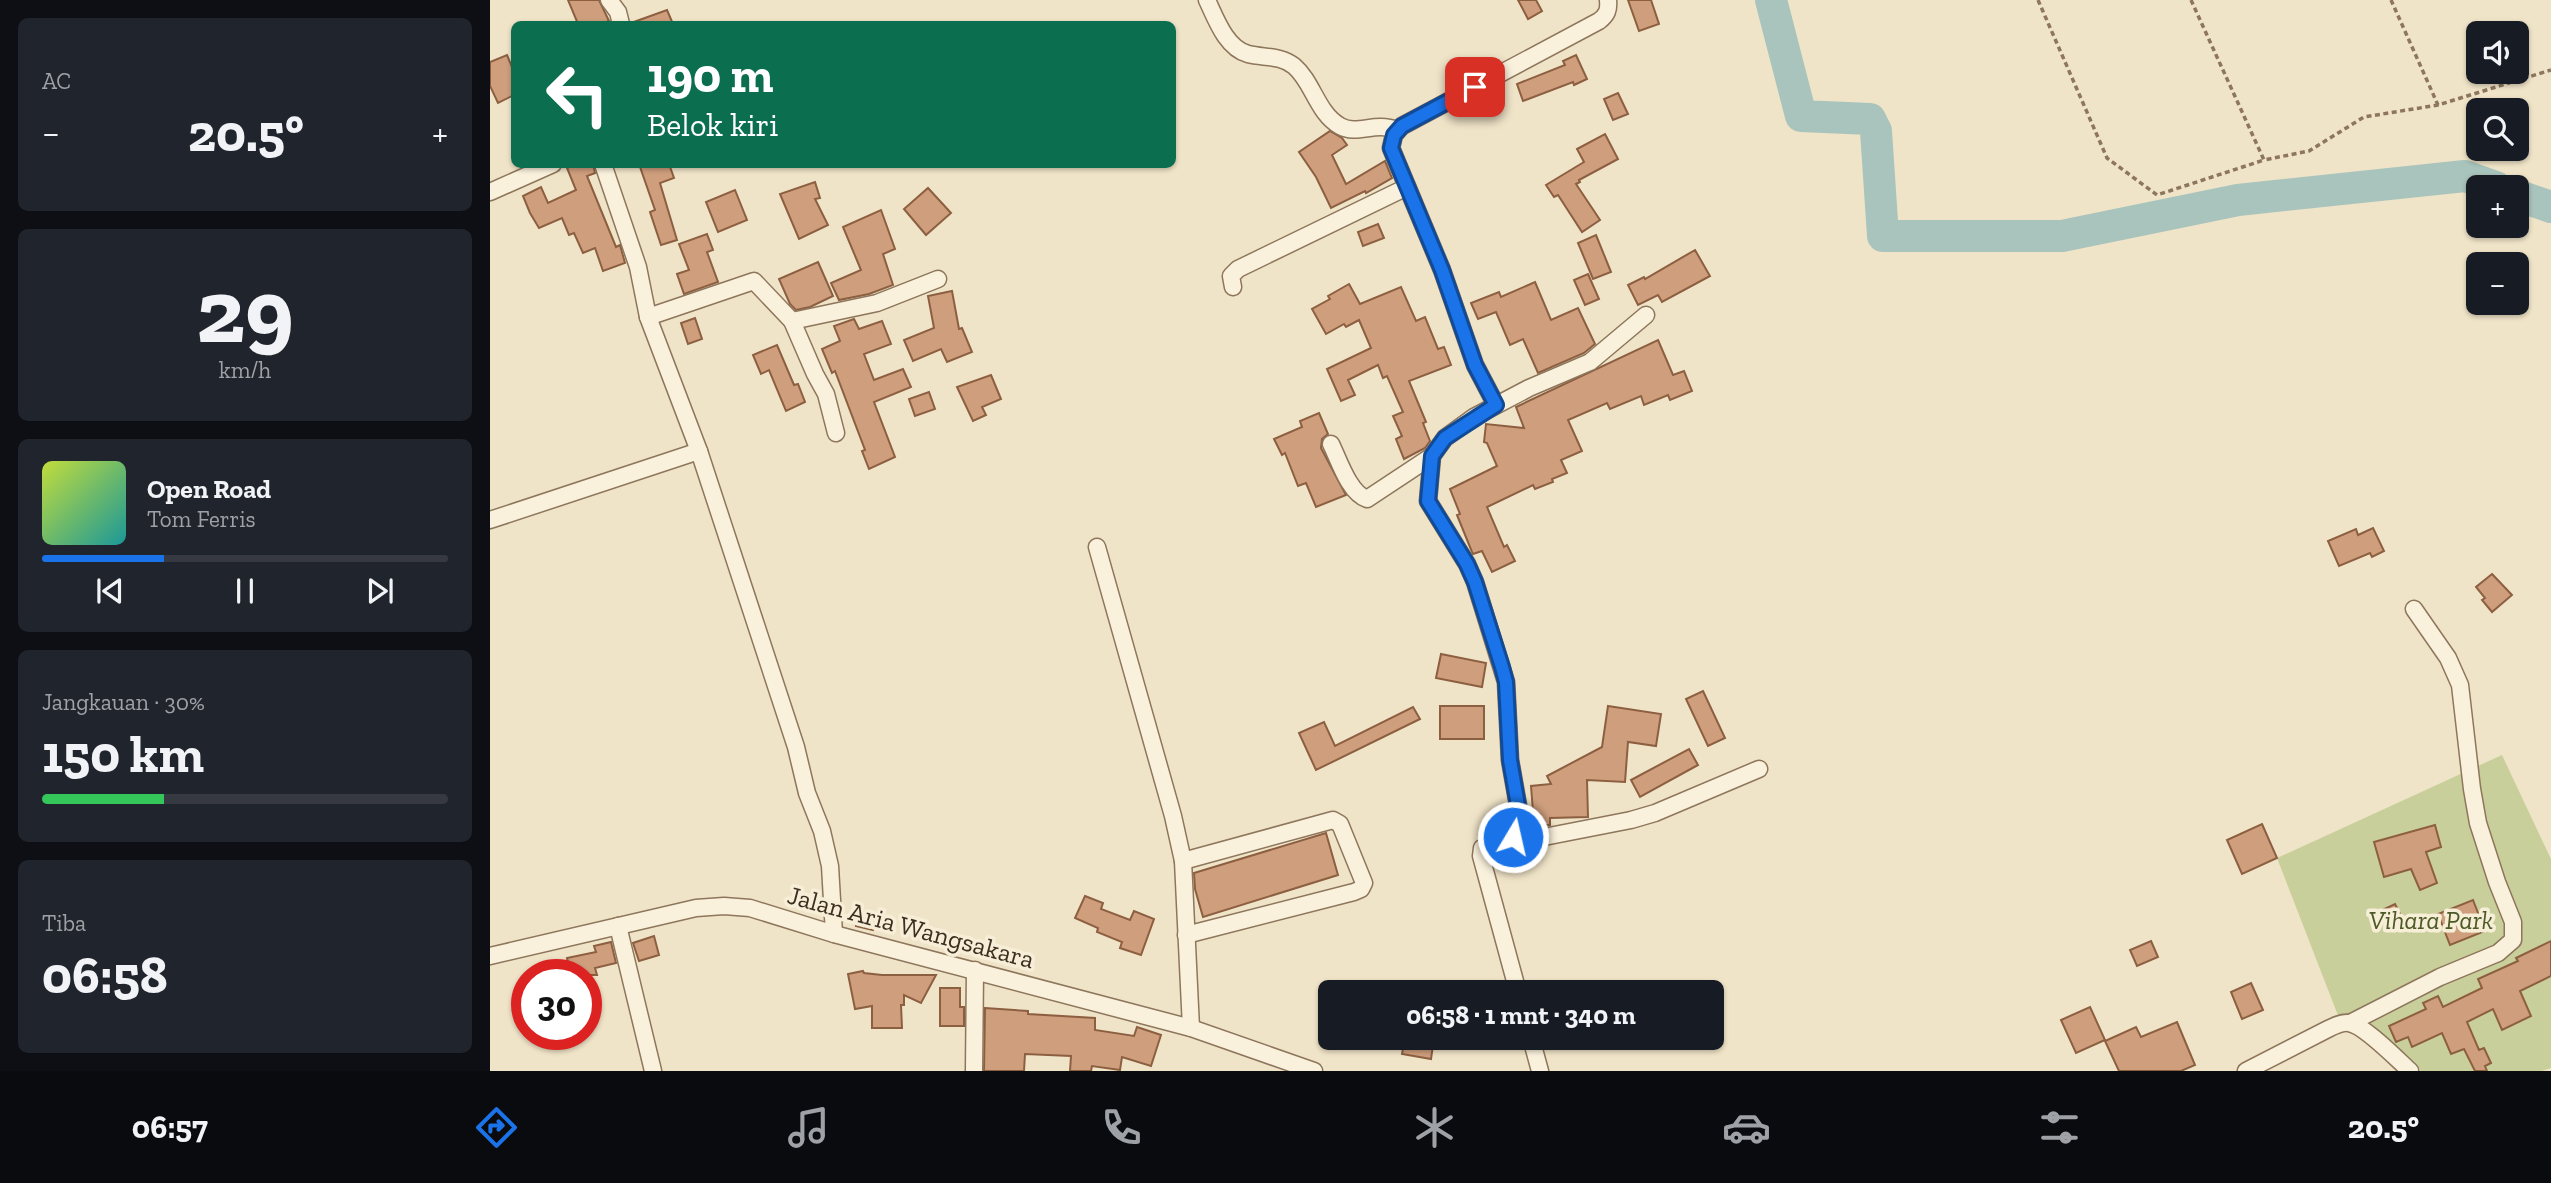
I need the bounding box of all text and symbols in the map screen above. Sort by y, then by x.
map controls [2466,21,2529,315]
button: sound [2466,21,2529,84]
text: 190 m [647,46,773,105]
icon: left [532,49,623,140]
pin [1445,57,1505,117]
text: AC [42,67,71,95]
icon: arrive [1456,68,1494,106]
button: search [2466,98,2529,161]
text: 20.5° [188,102,304,164]
text: Belok kiri [647,106,778,144]
text: − [42,110,60,156]
text: + [432,110,448,156]
button: + [2466,175,2529,238]
button: − [2466,252,2529,315]
text: 29 [196,256,294,365]
text: km/h [219,356,271,384]
text: Open Road [147,473,271,505]
text: Tom Ferris [147,505,256,533]
icon: previous [91,572,129,610]
icon: pause [226,572,264,610]
icon: next [361,572,399,610]
text: Jangkauan · 30% [42,688,205,716]
text: 150 km [42,723,204,785]
position arrow [1476,800,1550,874]
street label: Jalan Aria Wangsakara [784,879,1038,975]
park label: Vihara Park [2369,904,2493,936]
text: Tiba [42,909,86,937]
text: 06:58 [42,944,168,1006]
speed limit sign: 30 [511,959,602,1050]
text: 06:58 · 1 mnt · 340 m [1406,999,1636,1031]
icon: directions [472,1103,521,1152]
icon: music [784,1103,833,1152]
icon: phone [1097,1103,1146,1152]
icon: climate [1410,1103,1459,1152]
icon: car [1722,1103,1771,1152]
icon: filters [2035,1103,2084,1152]
text: 06:57 [132,1108,208,1146]
text: 20.5° [2348,1108,2419,1146]

